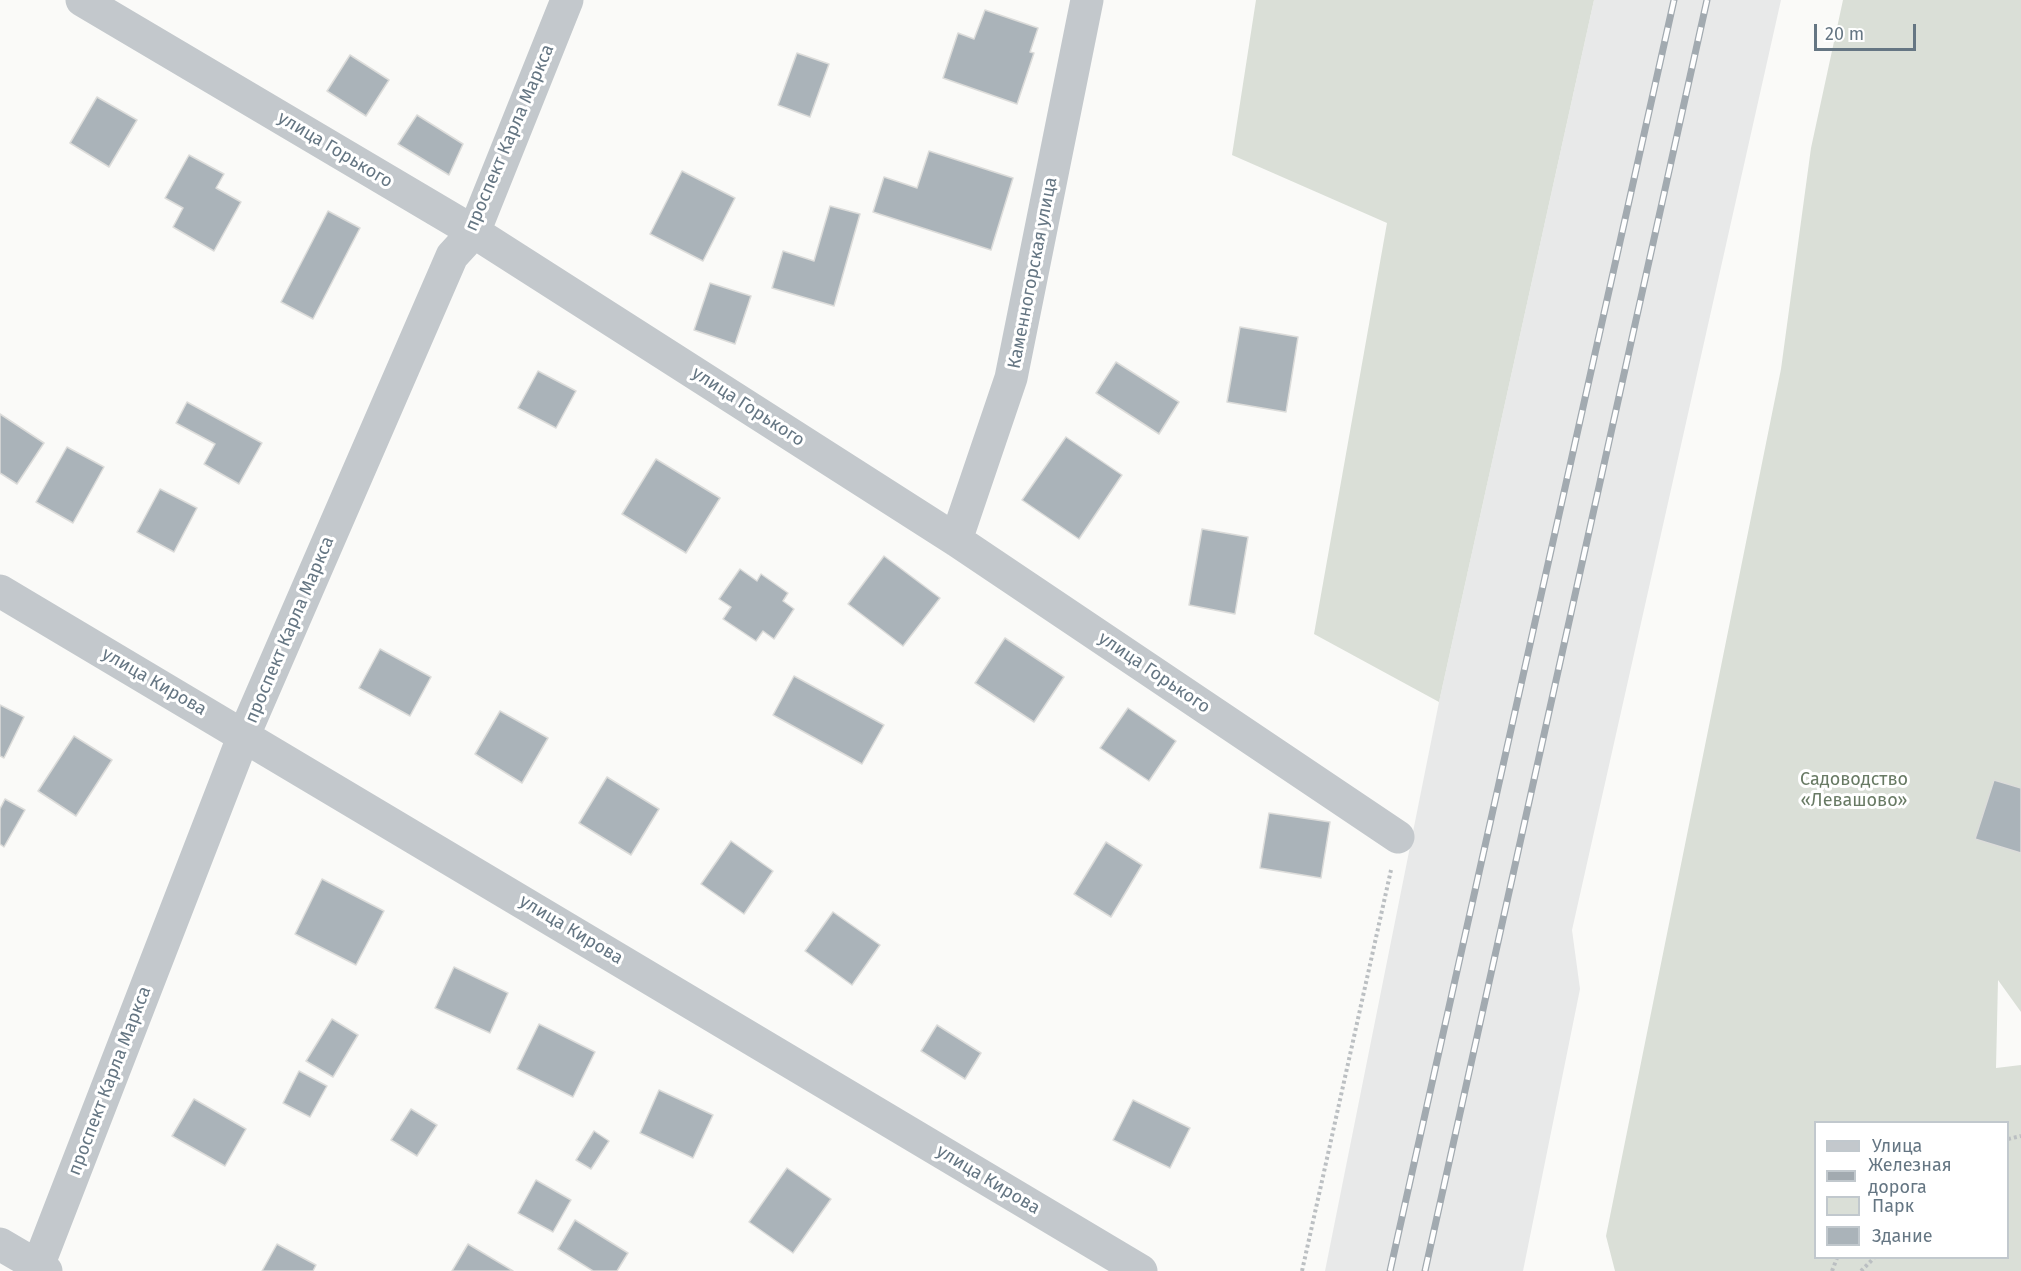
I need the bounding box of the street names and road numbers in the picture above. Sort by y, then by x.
street label: проспект Карла Маркса [461,41,559,235]
street label: улица Горького [274,107,396,193]
street label: Каменногорская улица [1004,175,1062,371]
street label: улица Горького [688,362,808,452]
street label: проспект Карла Маркса [241,533,339,727]
street label: улица Горького [1094,628,1214,718]
street label: улица Кирова [98,643,210,721]
street label: улица Кирова [515,891,627,969]
street label: проспект Карла Маркса [64,983,156,1179]
street label: улица Кирова [932,1141,1044,1219]

